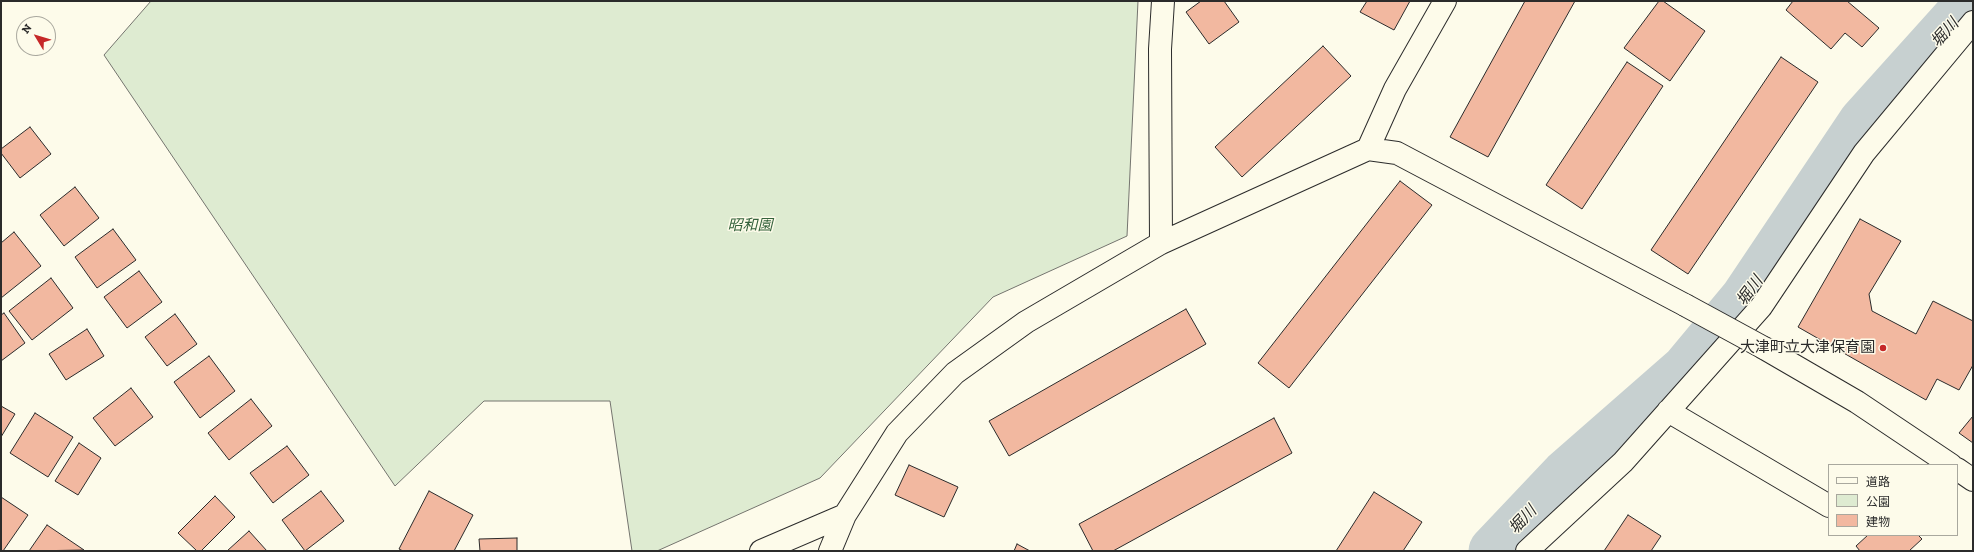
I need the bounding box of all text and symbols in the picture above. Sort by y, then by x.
water label: 堀川 [1927,15,1963,51]
north arrow [16,16,56,56]
text: N [19,22,35,36]
park label: 昭和園 [728,217,772,235]
water label: 堀川 [1733,272,1767,310]
place label: 大津町立大津保育園 [1740,339,1875,357]
marker: 大津町立大津保育園 [1878,343,1888,353]
legend [1828,464,1958,536]
text: 道路 [1866,475,1890,489]
text: 公園 [1866,495,1890,509]
water label: 堀川 [1505,502,1541,538]
text: 建物 [1866,515,1890,529]

